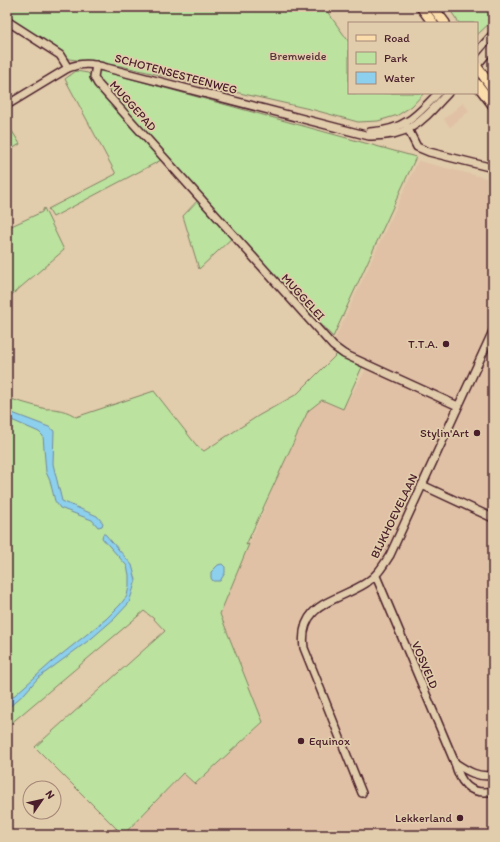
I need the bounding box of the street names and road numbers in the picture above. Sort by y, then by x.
street label: SCHOTENSESTEENWEG [113,51,239,97]
street label: MUGGEPAD [107,78,159,134]
street label: MUGGELEI [278,271,328,323]
street label: BIJKHOEVELAAN [367,471,421,561]
street label: VOSVELD [409,639,441,691]

